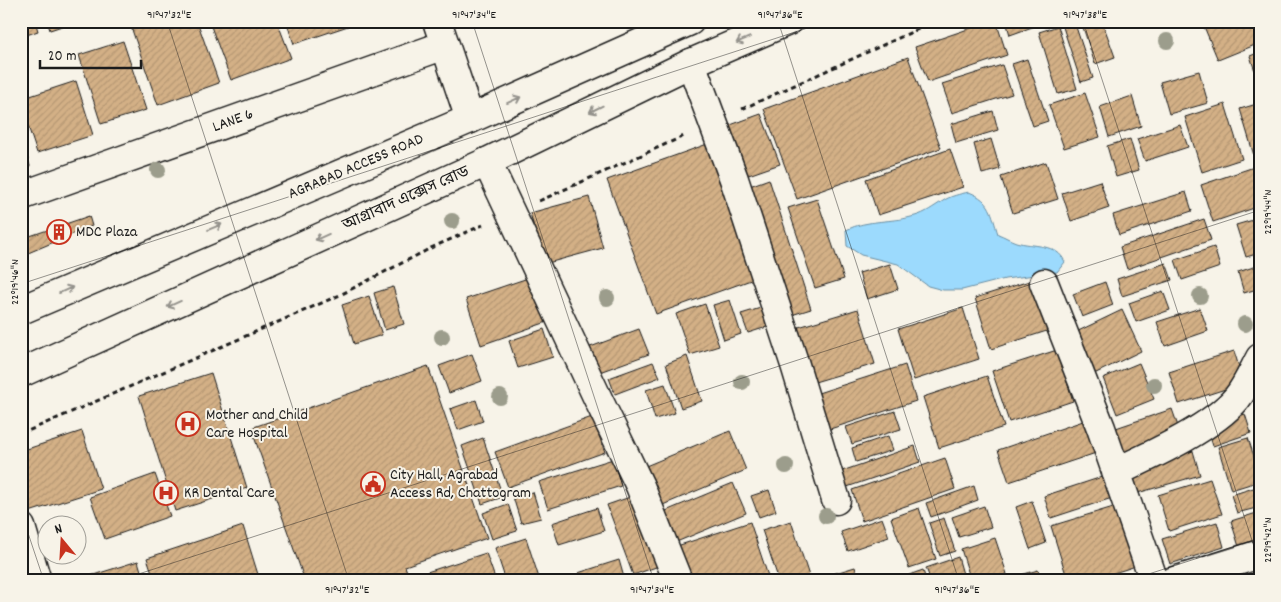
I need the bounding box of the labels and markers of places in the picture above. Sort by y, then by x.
building icon: MDC Plaza [46,219,72,245]
place label: MDC Plaza [76,221,138,244]
place label: Mother and Child Care Hospital [206,404,308,445]
hospital icon: Mother and Child Care Hospital [175,411,201,437]
place label: City Hall, Agrabad Access Rd, Chattogram [390,464,531,505]
public building icon: City Hall, Agrabad Access Rd, Chattogram [360,471,386,497]
hospital icon: KR Dental Care [153,480,179,506]
place label: KR Dental Care [184,482,275,505]

